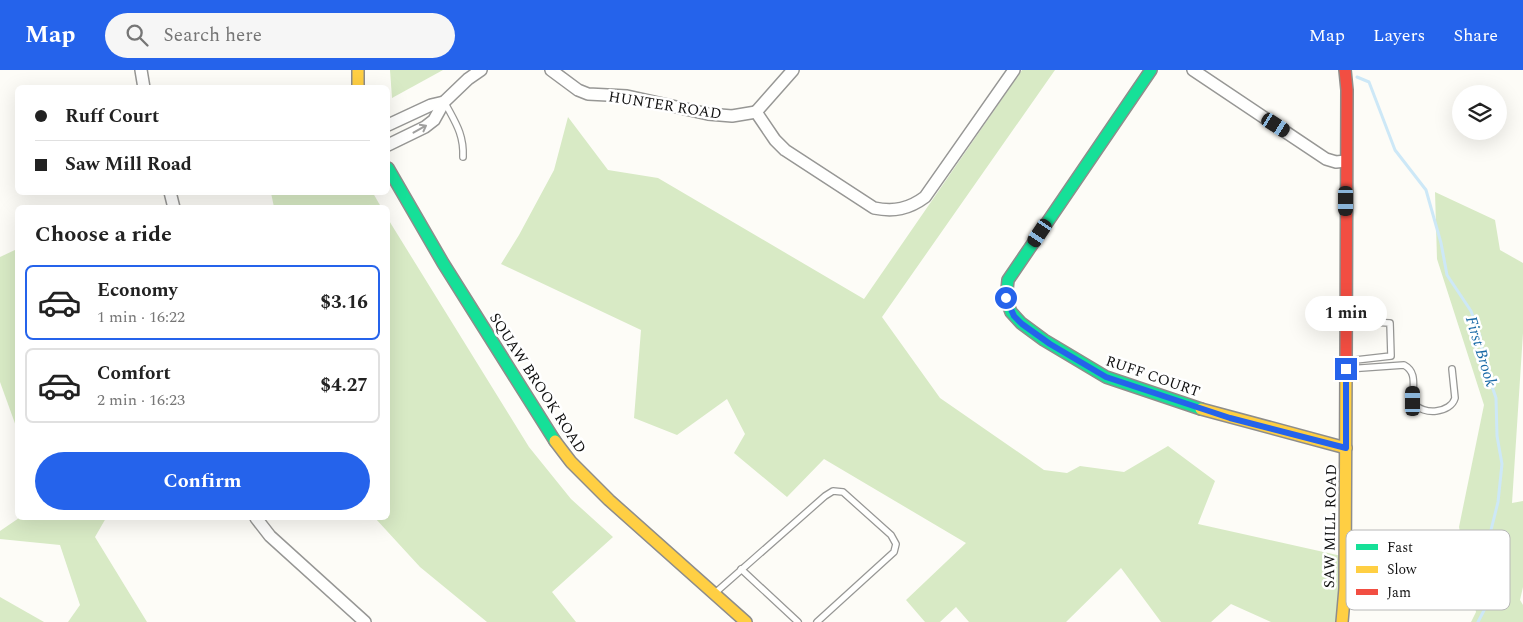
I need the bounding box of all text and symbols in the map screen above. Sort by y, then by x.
search box [105,13,455,58]
text: Map [25,17,75,53]
icon: search [123,21,151,49]
text: Search here [163,21,262,50]
text: Map [1309,22,1345,49]
text: Layers [1373,22,1425,49]
text: Share [1453,22,1498,49]
street label: HUNTER ROAD [607,85,723,126]
map controls [1452,85,1507,140]
button: layers [1452,85,1507,140]
text: Ruff Court [65,102,159,131]
car [1259,111,1292,139]
one-way arrow [413,123,427,133]
text: Saw Mill Road [65,150,192,179]
car [1338,186,1353,216]
car [1025,216,1054,250]
text: Choose a ride [35,218,172,251]
text: Economy [97,276,178,305]
icon: car [37,280,82,325]
route start [995,287,1017,309]
text: $3.16 [320,288,368,317]
callout: 1 min [1305,296,1387,332]
text: 1 min [1325,301,1367,325]
text: 1 min · 16:22 [97,305,185,329]
street label: SQUAW BROOK ROAD [483,308,592,458]
water label: First Brook [1459,313,1503,390]
street label: RUFF COURT [1102,350,1203,403]
route end [1335,358,1357,380]
text: Comfort [97,359,171,388]
icon: car [37,363,82,408]
text: $4.27 [320,371,368,400]
car [1405,386,1420,416]
text: 2 min · 16:23 [97,388,185,412]
button: Confirm [35,452,370,510]
street label: SAW MILL ROAD [1318,464,1343,588]
legend [1346,530,1510,610]
text: Fast [1387,537,1413,558]
text: Slow [1387,559,1417,580]
text: Jam [1387,582,1411,603]

